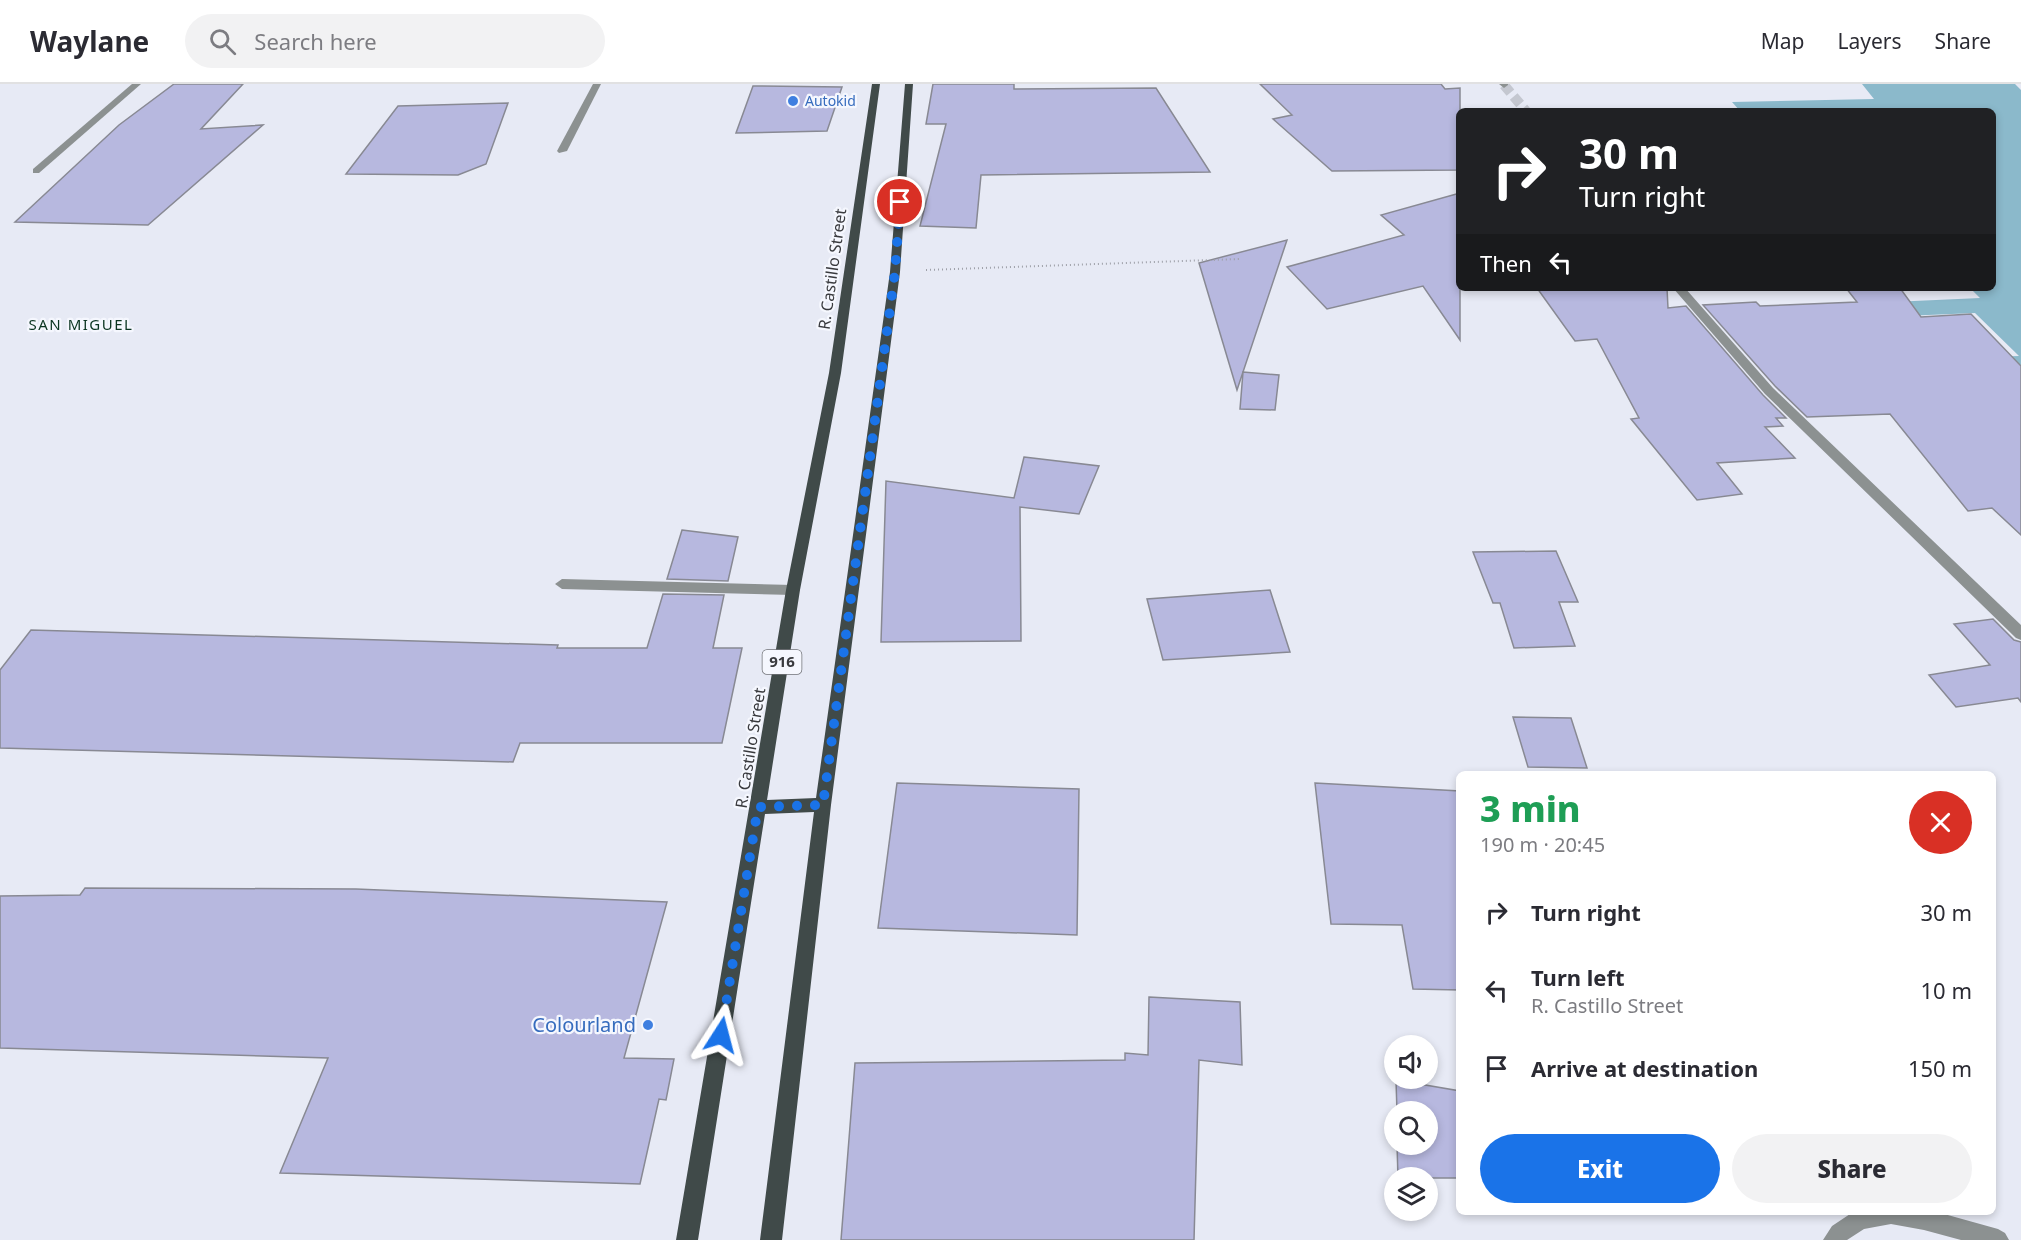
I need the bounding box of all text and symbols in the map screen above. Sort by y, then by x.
search box [185,14,605,68]
text: Waylane [30,22,149,60]
icon: search [206,25,239,58]
text: Search here [254,26,377,56]
text: Map [1761,27,1805,55]
text: Layers [1838,27,1902,55]
text: Share [1935,27,1991,55]
place label: Autokid [805,91,856,110]
marker: Autokid [786,94,800,108]
text: 30 m [1579,124,1679,181]
icon: right [1480,132,1558,210]
pin [874,176,925,227]
text: Turn right [1579,178,1705,215]
icon: arrive [883,185,916,218]
street label: R. Castillo Street [813,207,851,331]
icon: left [1544,246,1577,279]
text: Then [1480,248,1532,278]
district label: SAN MIGUEL [29,314,133,334]
road number: 916 [762,650,802,674]
street label: R. Castillo Street [730,686,770,810]
text: 3 min [1480,784,1581,833]
button: close [1909,791,1972,854]
text: 190 m · 20:45 [1480,831,1605,858]
icon: right [1480,896,1513,929]
text: Turn right [1531,897,1641,927]
text: 30 m [1921,897,1972,927]
text: Turn left [1531,962,1625,992]
icon: left [1480,974,1513,1007]
text: 10 m [1921,975,1972,1005]
text: R. Castillo Street [1531,992,1683,1019]
position arrow [689,1003,753,1067]
place label: Colourland [532,1011,636,1038]
marker: Colourland [641,1018,655,1032]
map controls [1384,1035,1438,1221]
button: sound [1384,1035,1438,1089]
icon: arrive [1480,1052,1513,1085]
text: Arrive at destination [1531,1053,1758,1083]
text: 150 m [1908,1053,1972,1083]
button: search [1384,1101,1438,1155]
button: Exit [1480,1134,1720,1203]
button: Share [1732,1134,1972,1203]
button: layers [1384,1167,1438,1221]

